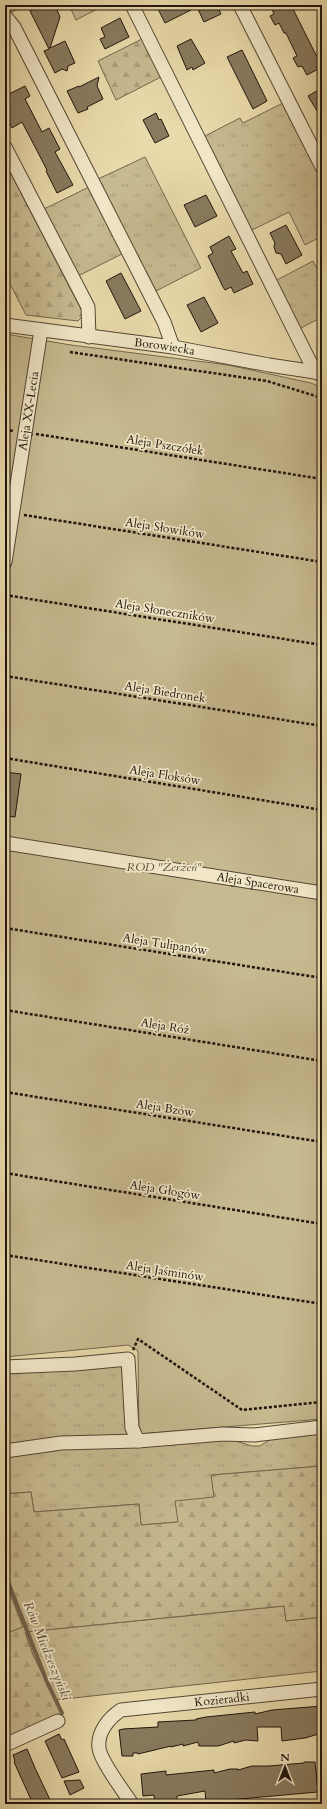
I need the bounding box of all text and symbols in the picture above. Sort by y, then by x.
street label: Borowiecka [133,334,197,359]
street label: Aleja XX-Lecia [14,369,43,452]
street label: Aleja Pszczółek [125,431,205,459]
street label: Aleja Słowików [124,514,206,542]
street label: Aleja Słoneczników [114,595,216,627]
street label: Aleja Biedronek [123,678,207,706]
street label: Aleja Floksów [128,761,202,789]
park label: ROD "Żerżeń" [126,859,202,875]
street label: Aleja Spacerowa [216,869,301,897]
street label: Aleja Tulipanów [122,929,209,959]
street label: Aleja Róż [140,1014,191,1038]
street label: Aleja Bzów [135,1096,195,1121]
street label: Aleja Głogów [129,1177,202,1204]
street label: Aleja Jaśminów [125,1257,205,1285]
water label: Rów Miedzeszyński [19,1599,75,1704]
street label: Kozieradki [194,1689,251,1710]
north arrow [265,1747,305,1787]
text: N [280,1750,290,1765]

